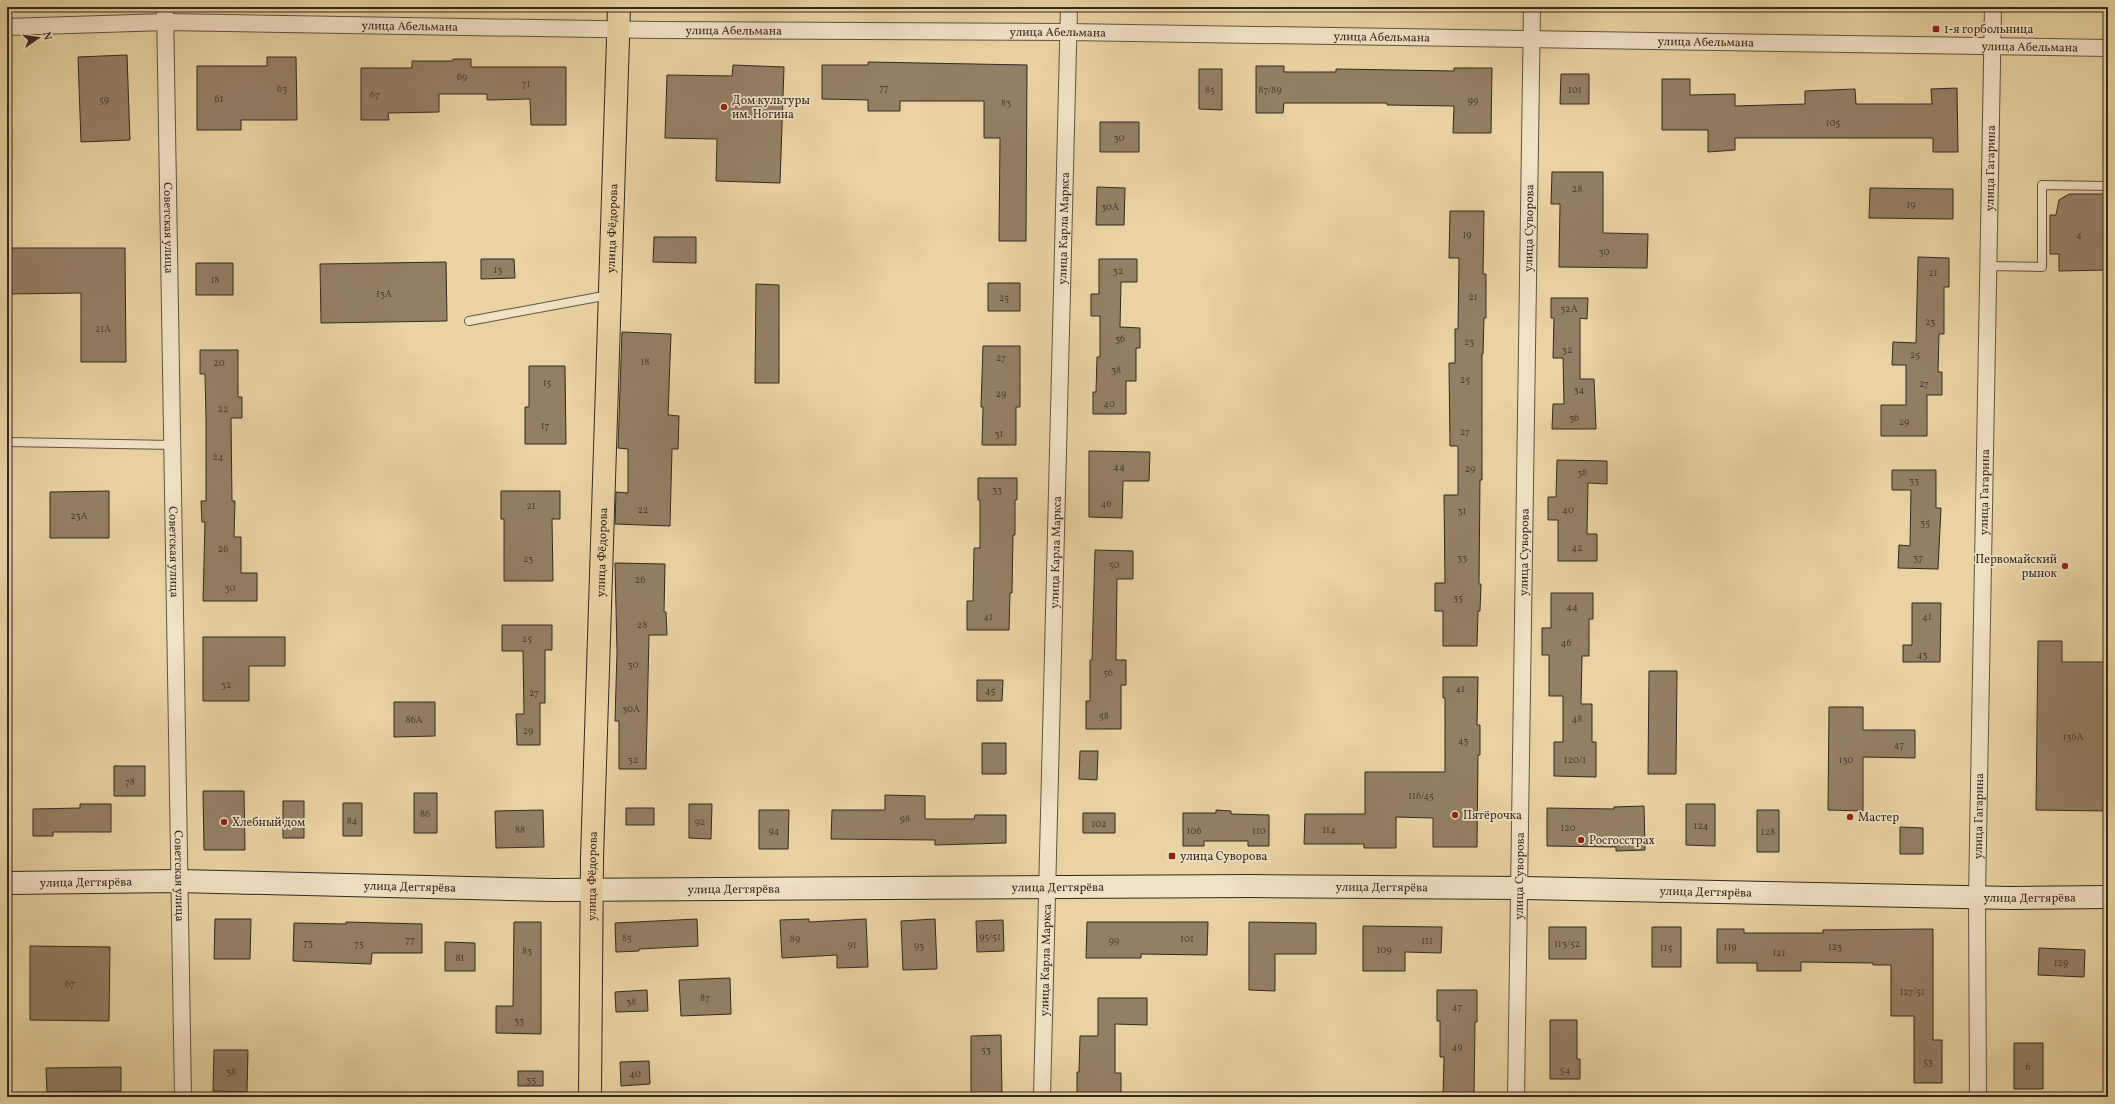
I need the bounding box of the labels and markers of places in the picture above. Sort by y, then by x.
place label: 1-я горбольница [1944,22,2034,38]
marker: 1-я горбольница [1931,24,1941,34]
place label: Дом культуры им. Ногина [732,93,810,123]
marker: Дом культуры им. Ногина [719,102,729,112]
place label: Первомайский рынок [1975,552,2058,582]
marker: Первомайский рынок [2060,561,2070,571]
place label: Пятёрочка [1463,808,1522,824]
marker: Пятёрочка [1450,810,1460,820]
place label: Мастер [1858,810,1899,826]
marker: Мастер [1845,812,1855,822]
place label: Хлебный дом [232,815,305,831]
marker: Хлебный дом [219,817,229,827]
place label: Росгосстрах [1589,833,1655,849]
marker: Росгосстрах [1576,835,1586,845]
place label: улица Суворова [1180,849,1267,865]
marker: улица Суворова [1167,851,1177,861]

